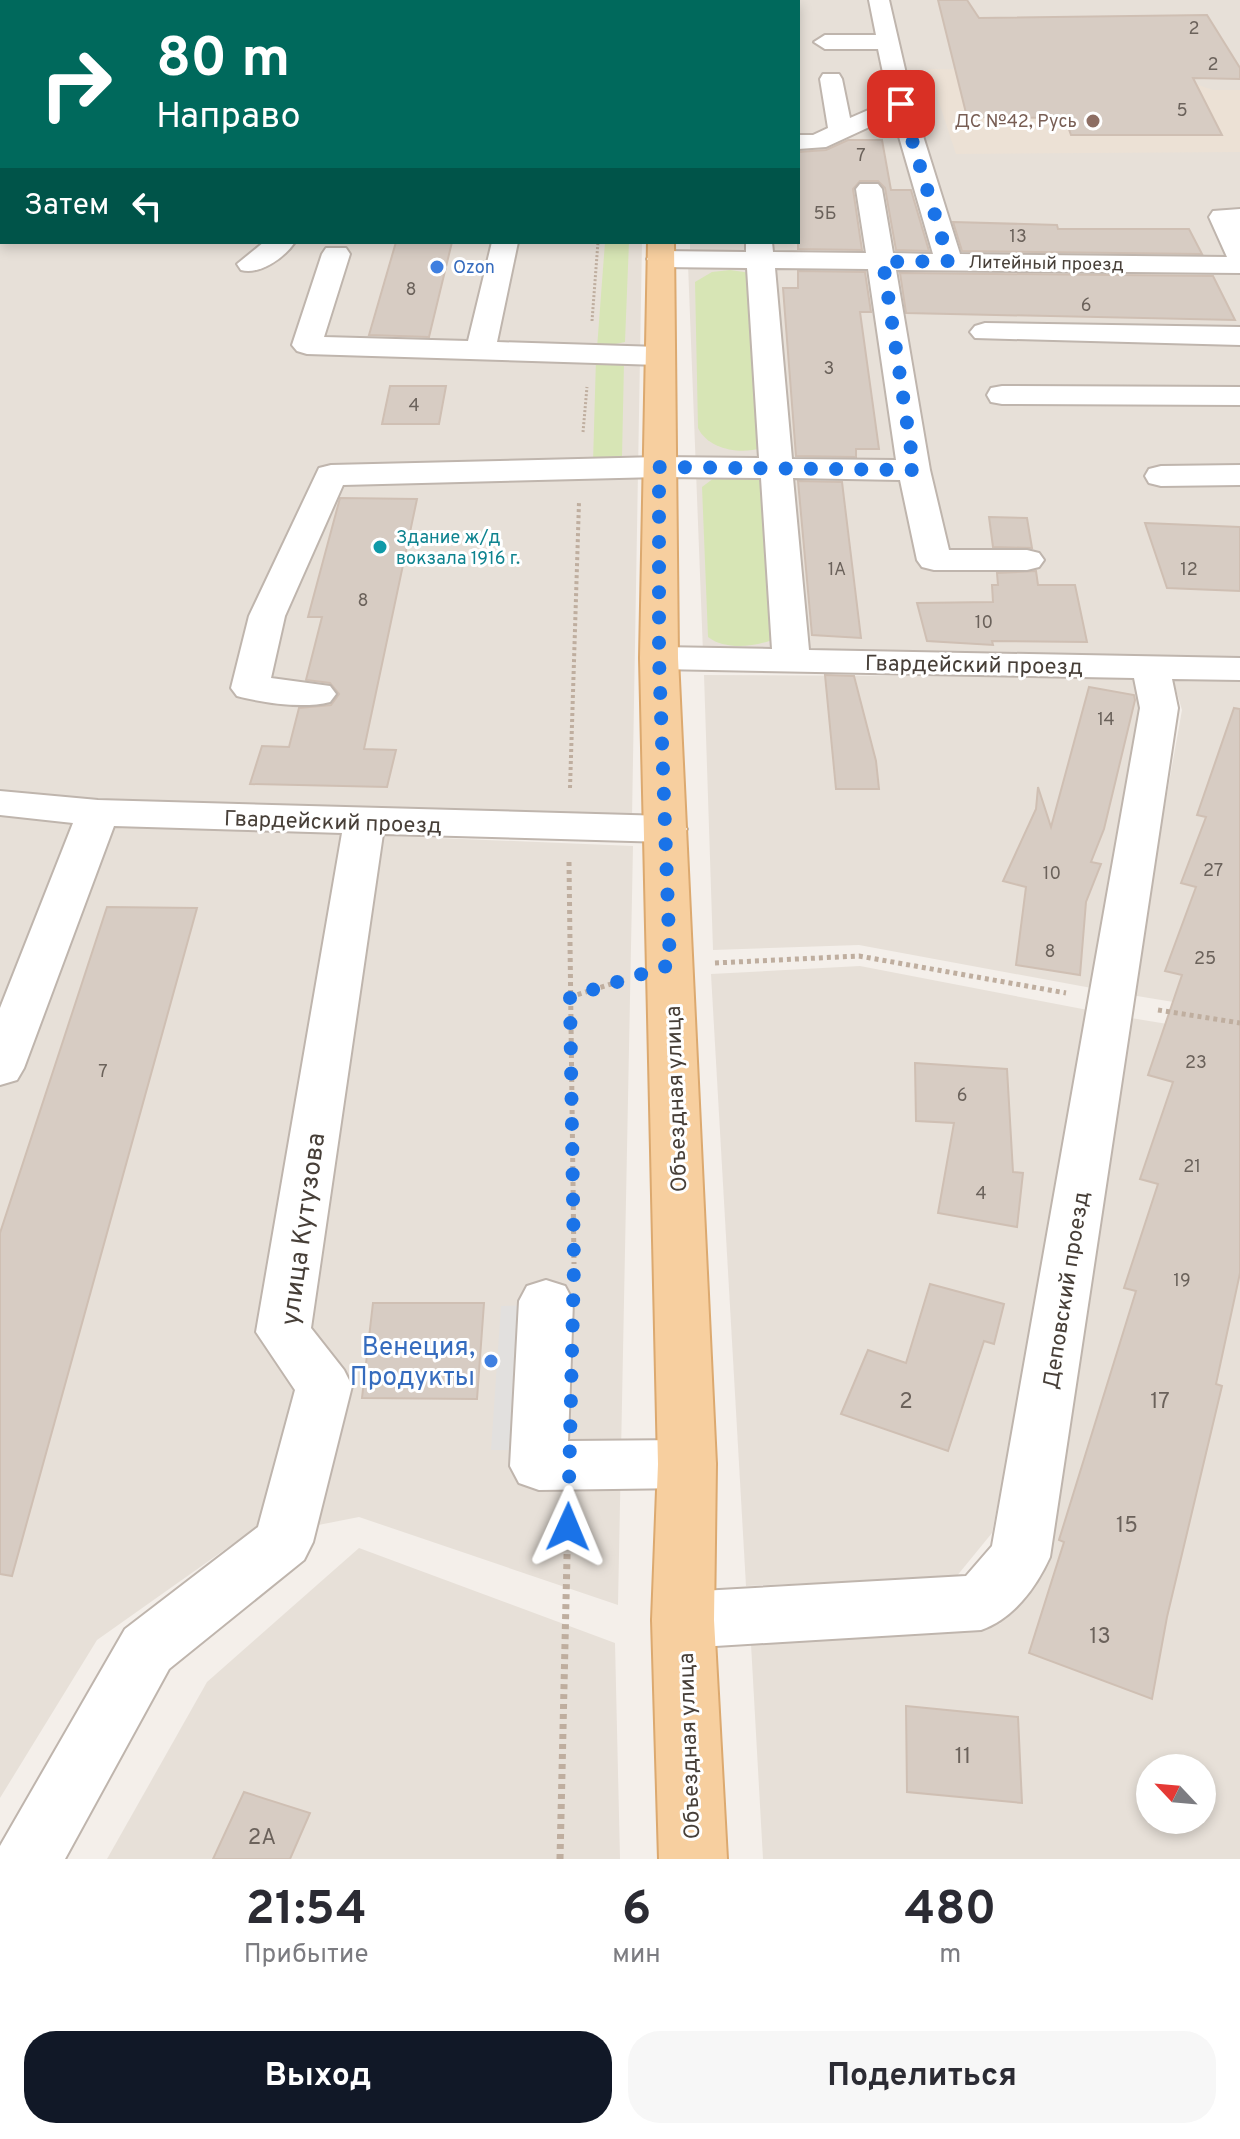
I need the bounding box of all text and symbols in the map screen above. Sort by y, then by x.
house number: 2 [1188,18,1200,41]
text: 80 m [156,26,290,96]
icon: right [24,32,128,136]
house number: 2 [1207,54,1219,77]
pin [867,70,935,138]
icon: arrive [879,82,923,126]
text: Направо [156,95,301,141]
house number: 5 [1176,100,1188,123]
place label: ДС №42, Русь [955,111,1077,134]
marker: ДС №42, Русь [1084,112,1102,130]
house number: 7 [856,145,866,168]
icon: left [125,184,169,228]
text: Затем [24,188,109,225]
house number: 5Б [814,203,837,226]
house number: 13 [1009,226,1027,249]
street label: Литейный проезд [968,252,1124,277]
place label: Ozon [453,257,495,280]
marker: Ozon [428,258,446,276]
house number: 8 [406,279,417,302]
house number: 6 [1081,295,1091,318]
house number: 3 [824,358,834,381]
house number: 4 [408,395,420,418]
place label: Здание ж/д вокзала 1916 г. [396,527,520,571]
marker: Здание ж/д вокзала 1916 г. [371,538,389,556]
house number: 1А [828,559,846,582]
house number: 12 [1180,559,1198,582]
house number: 8 [358,590,369,613]
house number: 10 [975,612,993,635]
street label: Гвардейский проезд [865,651,1083,682]
house number: 14 [1097,709,1115,732]
street label: Гвардейский проезд [223,806,442,841]
house number: 27 [1203,860,1223,883]
house number: 10 [1043,863,1061,886]
house number: 8 [1045,941,1056,964]
house number: 25 [1194,948,1216,971]
street label: Объездная улица [661,1005,694,1193]
house number: 23 [1185,1052,1207,1075]
house number: 7 [98,1061,108,1084]
house number: 6 [957,1085,967,1108]
street label: улица Кутузова [275,1131,334,1328]
house number: 21 [1183,1156,1201,1179]
house number: 4 [975,1183,987,1206]
street label: Деповский проезд [1039,1190,1096,1391]
house number: 19 [1173,1270,1191,1293]
place label: Венеция, Продукты [350,1332,475,1395]
marker: Венеция, Продукты [482,1352,500,1370]
house number: 2 [899,1389,913,1416]
house number: 17 [1150,1389,1170,1416]
position arrow [526,1485,610,1569]
house number: 15 [1116,1513,1138,1540]
house number: 13 [1089,1624,1111,1651]
street label: Объездная улица [674,1652,707,1840]
house number: 11 [955,1744,971,1771]
north arrow [1136,1754,1216,1834]
map controls [1136,1754,1216,1834]
house number: 2А [248,1825,276,1852]
text: 21:54 [245,1881,367,1941]
text: 6 [622,1881,651,1941]
text: 480 [904,1881,996,1941]
text: Прибытие [244,1939,368,1972]
text: мин [612,1939,661,1972]
text: m [939,1939,961,1972]
button: Выход [24,2031,612,2123]
button: Поделиться [628,2031,1216,2123]

